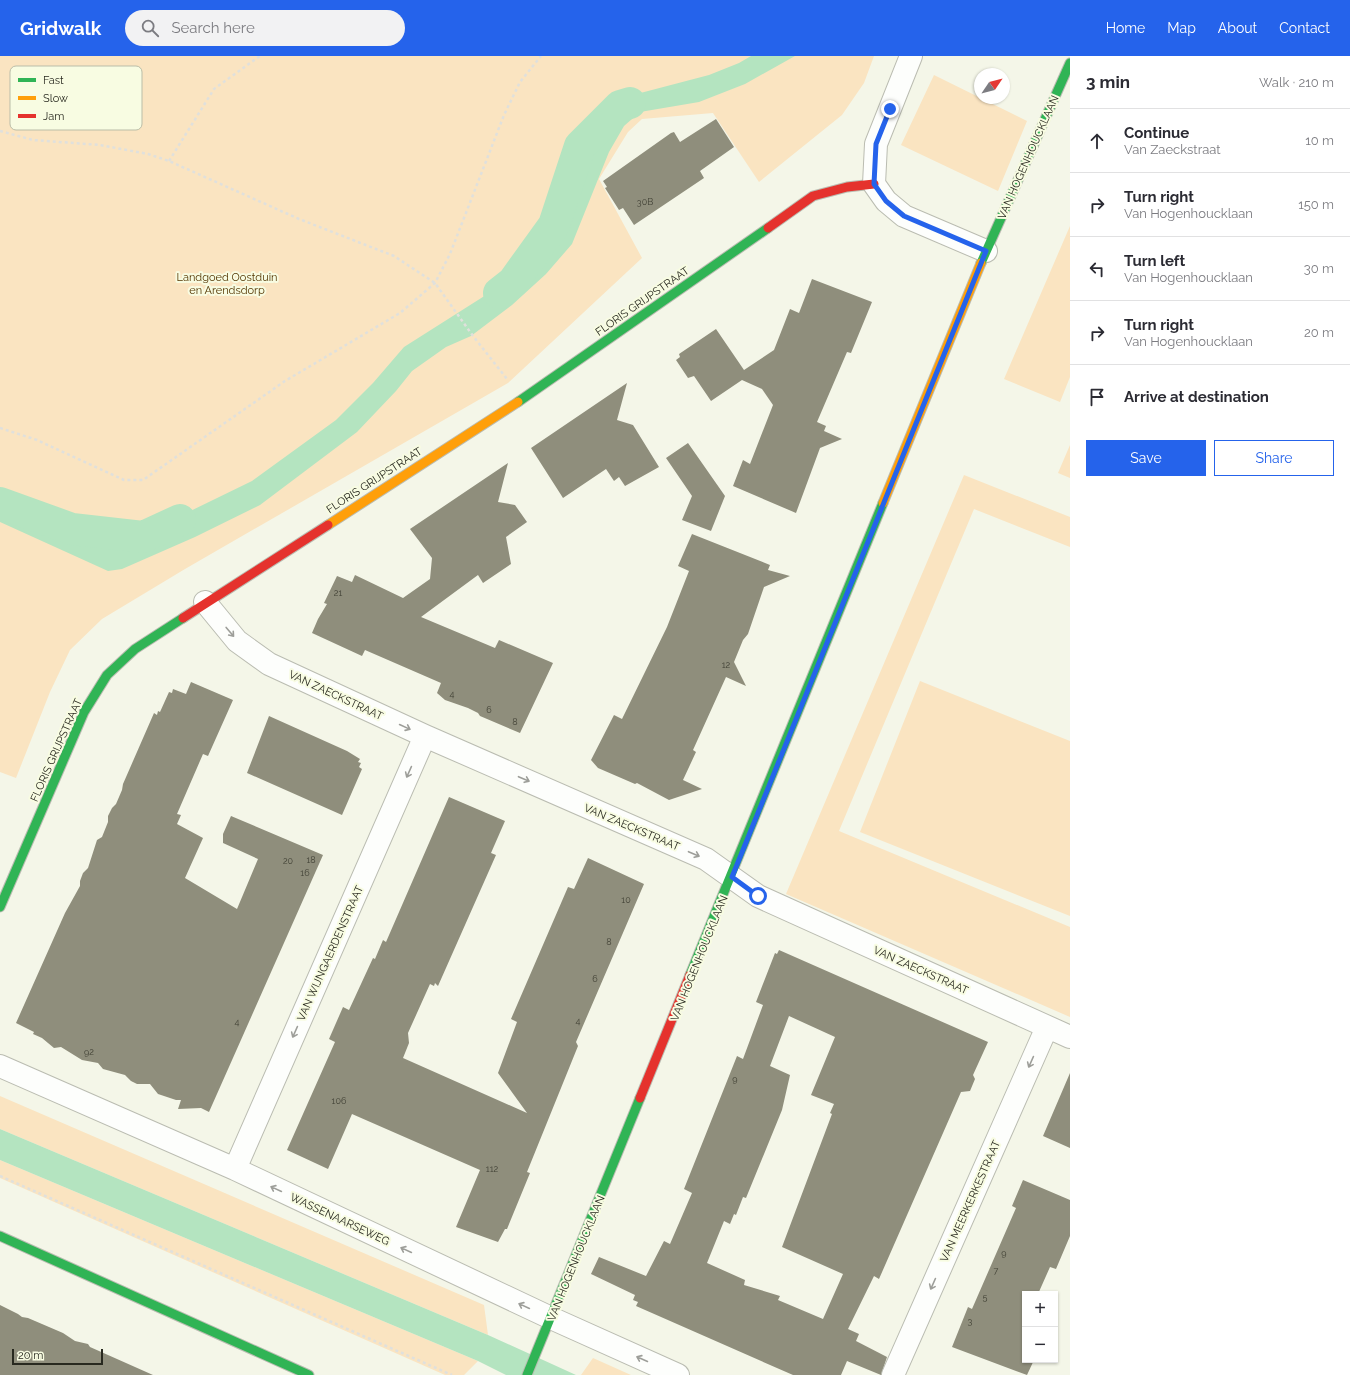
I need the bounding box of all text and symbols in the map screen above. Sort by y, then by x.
search box [125,10,405,46]
text: Gridwalk [20,17,101,39]
icon: search [139,17,161,39]
text: Search here [171,19,255,37]
text: Home [1106,20,1145,36]
text: Map [1167,20,1196,36]
text: About [1218,20,1257,36]
text: Contact [1279,20,1330,36]
legend [10,66,142,130]
north arrow [974,68,1010,104]
text: 3 min [1086,72,1130,92]
text: Fast [43,74,64,87]
text: Walk · 210 m [1259,75,1334,90]
text: Slow [43,92,68,105]
street label: VAN HOGENHOUCKLAAN [995,93,1062,221]
route end [881,100,899,118]
text: Jam [43,110,64,123]
text: Continue [1124,124,1189,142]
icon: ahead [1086,130,1108,152]
text: 10 m [1305,133,1334,148]
text: Van Zaeckstraat [1124,142,1221,157]
text: Turn right [1124,188,1194,206]
icon: right [1086,194,1108,216]
house number: 30B [637,197,653,207]
text: 150 m [1298,197,1334,212]
text: Van Hogenhoucklaan [1124,206,1253,221]
text: Turn left [1124,252,1185,270]
icon: left [1086,258,1108,280]
text: 30 m [1304,261,1334,276]
street label: FLORIS GRIJPSTRAAT [593,264,692,339]
text: Van Hogenhoucklaan [1124,270,1253,285]
park label: Landgoed Oostduin en Arendsdorp [176,271,278,297]
text: Turn right [1124,316,1194,334]
icon: right [1086,322,1108,344]
text: 20 m [1304,325,1334,340]
text: Van Hogenhoucklaan [1124,334,1253,349]
icon: arrive [1086,386,1108,408]
text: Arrive at destination [1124,388,1269,406]
button: Save [1086,440,1206,476]
button: Share [1214,440,1334,476]
street label: FLORIS GRIJPSTRAAT [324,444,425,516]
house number: 21 [334,588,342,598]
one-way arrow [226,627,235,638]
house number: 12 [722,660,731,670]
street label: VAN ZAECKSTRAAT [287,668,385,723]
house number: 4 [450,689,455,699]
street label: FLORIS GRIJPSTRAAT [28,696,85,804]
house number: 6 [486,705,492,715]
house number: 8 [512,717,518,727]
one-way arrow [398,724,410,731]
one-way arrow [405,766,412,778]
one-way arrow [517,776,529,784]
street label: VAN ZAECKSTRAAT [582,801,682,854]
one-way arrow [688,850,700,858]
house number: 18 [306,855,316,865]
house number: 20 [283,856,294,866]
house number: 16 [300,868,310,878]
street label: VAN WIJNGAERDENSTRAAT [295,883,366,1023]
route start [749,887,767,905]
street label: VAN HOGENHOUCKLAAN [668,894,731,1023]
house number: 10 [621,895,631,905]
house number: 8 [606,937,612,947]
street label: VAN ZAECKSTRAAT [871,944,970,997]
house number: 6 [592,974,598,984]
house number: 4 [576,1016,581,1026]
house number: 4 [235,1017,240,1027]
one-way arrow [291,1026,298,1038]
house number: 92 [84,1047,94,1057]
one-way arrow [1027,1056,1034,1068]
house number: 9 [732,1074,738,1084]
house number: 106 [332,1096,347,1106]
street label: VAN MEERKERKESTRAAT [938,1138,1003,1264]
house number: 112 [486,1164,499,1174]
one-way arrow [270,1185,282,1192]
street label: WASSENAARSEWEG [288,1191,392,1248]
street label: VAN HOGENHOUCKLAAN [545,1194,608,1323]
one-way arrow [401,1246,413,1253]
house number: 9 [1001,1248,1007,1258]
house number: 7 [994,1266,999,1276]
one-way arrow [929,1277,936,1289]
map controls [1022,1291,1058,1363]
button: + [1022,1291,1058,1327]
house number: 5 [983,1292,988,1302]
one-way arrow [518,1302,530,1309]
house number: 3 [968,1316,973,1326]
button: − [1022,1327,1058,1363]
scale bar [12,1347,103,1366]
text: 20 m [18,1349,43,1362]
one-way arrow [637,1355,649,1362]

